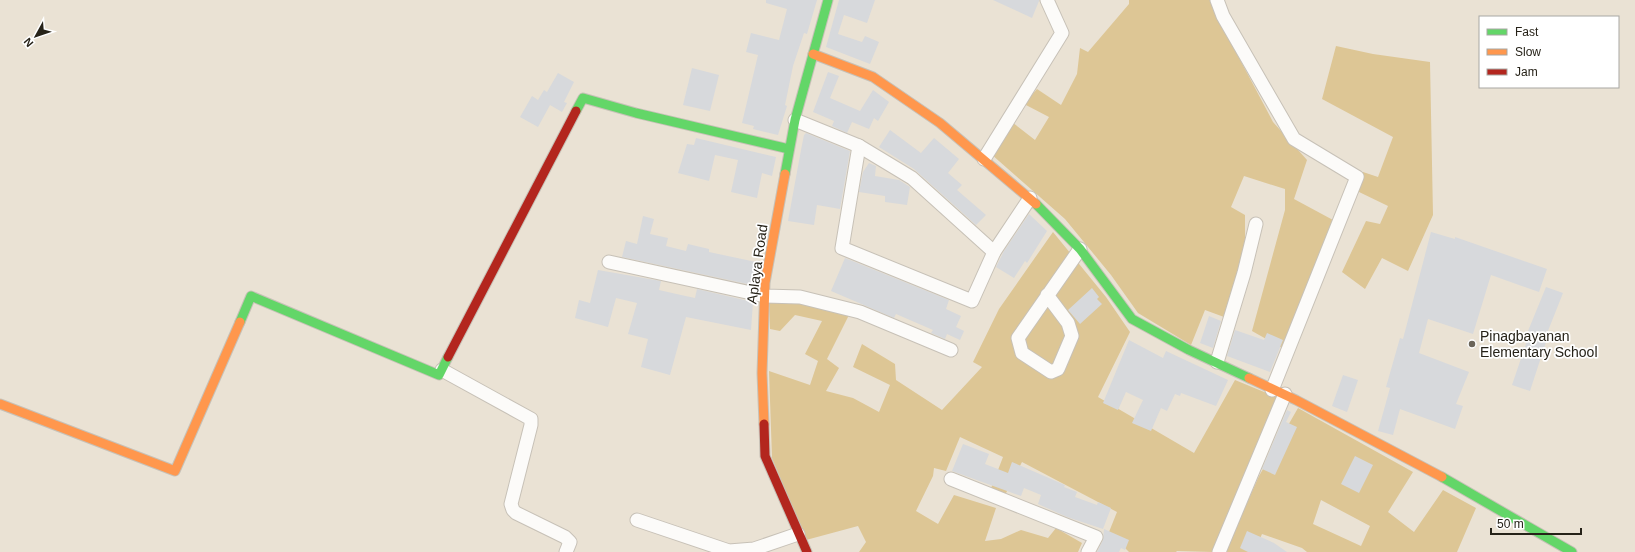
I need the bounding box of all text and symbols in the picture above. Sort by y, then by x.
north arrow [16,16,56,56]
legend [1479,16,1619,88]
text: Fast [1515,25,1539,39]
text: N [21,35,35,49]
text: Slow [1515,45,1541,59]
text: Jam [1515,65,1538,79]
street label: Aplaya Road [743,223,771,305]
place label: Pinagbayanan Elementary School [1480,328,1598,360]
marker: Pinagbayanan Elementary School [1467,339,1477,349]
scale bar [1491,510,1581,536]
text: 50 m [1497,517,1524,531]

